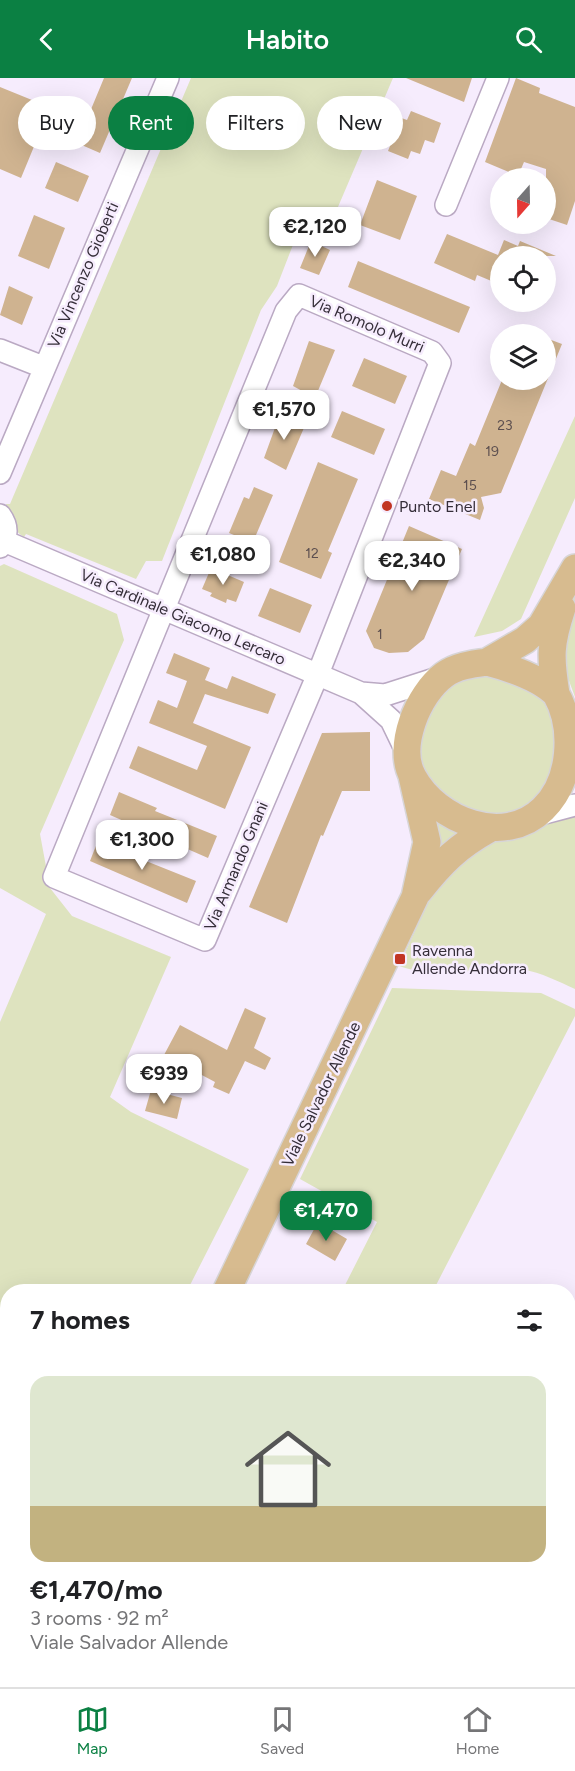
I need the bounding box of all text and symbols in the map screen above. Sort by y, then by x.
icon: back [30,23,63,56]
text: Habito [246,23,329,56]
icon: search [512,23,545,56]
chip: Buy [18,96,96,150]
chip: Rent [108,96,194,150]
chip: Filters [206,96,305,150]
chip: New [317,96,403,150]
north arrow [490,168,556,234]
map controls [490,168,556,390]
street label: Via Vincenzo Gioberti [44,199,122,351]
pin: €2,120 [266,207,364,258]
text: €2,120 [283,214,347,238]
button: locate [490,246,556,312]
street label: Via Romolo Murri [307,291,427,357]
button: layers [490,324,556,390]
pin: €1,570 [235,390,333,441]
text: €1,570 [252,397,316,421]
house number: 23 [497,417,513,434]
house number: 19 [485,443,499,460]
house number: 15 [463,477,477,494]
place label: Punto Enel [399,497,476,516]
marker: Punto Enel [380,499,394,513]
pin: €1,080 [174,535,272,586]
pin: €2,340 [363,541,461,592]
text: €1,080 [190,542,256,566]
house number: 12 [305,545,319,562]
text: €2,340 [378,548,446,572]
street label: Via Cardinale Giacomo Lercaro [77,565,289,669]
house number: 1 [377,626,383,643]
street label: Via Armando Gnani [200,799,272,933]
pin: €1,300 [93,820,191,871]
text: €1,300 [110,827,174,851]
place label: Ravenna Allende Andorra [412,941,527,978]
marker: Ravenna Allende Andorra [393,952,407,966]
street label: Viale Salvador Allende [278,1018,364,1169]
pin: €939 [128,1054,200,1105]
text: €939 [140,1061,188,1085]
pin: €1,470 [277,1191,375,1242]
text: €1,470 [294,1198,358,1222]
text: 7 homes [30,1304,130,1336]
icon: filters [513,1304,546,1337]
icon: home [234,1415,342,1523]
text: €1,470/mo [30,1574,163,1606]
text: 3 rooms · 92 m² [30,1606,169,1630]
text: Viale Salvador Allende [30,1630,228,1654]
tab: Map [76,1703,109,1758]
tab: Saved [260,1703,304,1758]
tab: Home [456,1703,499,1758]

